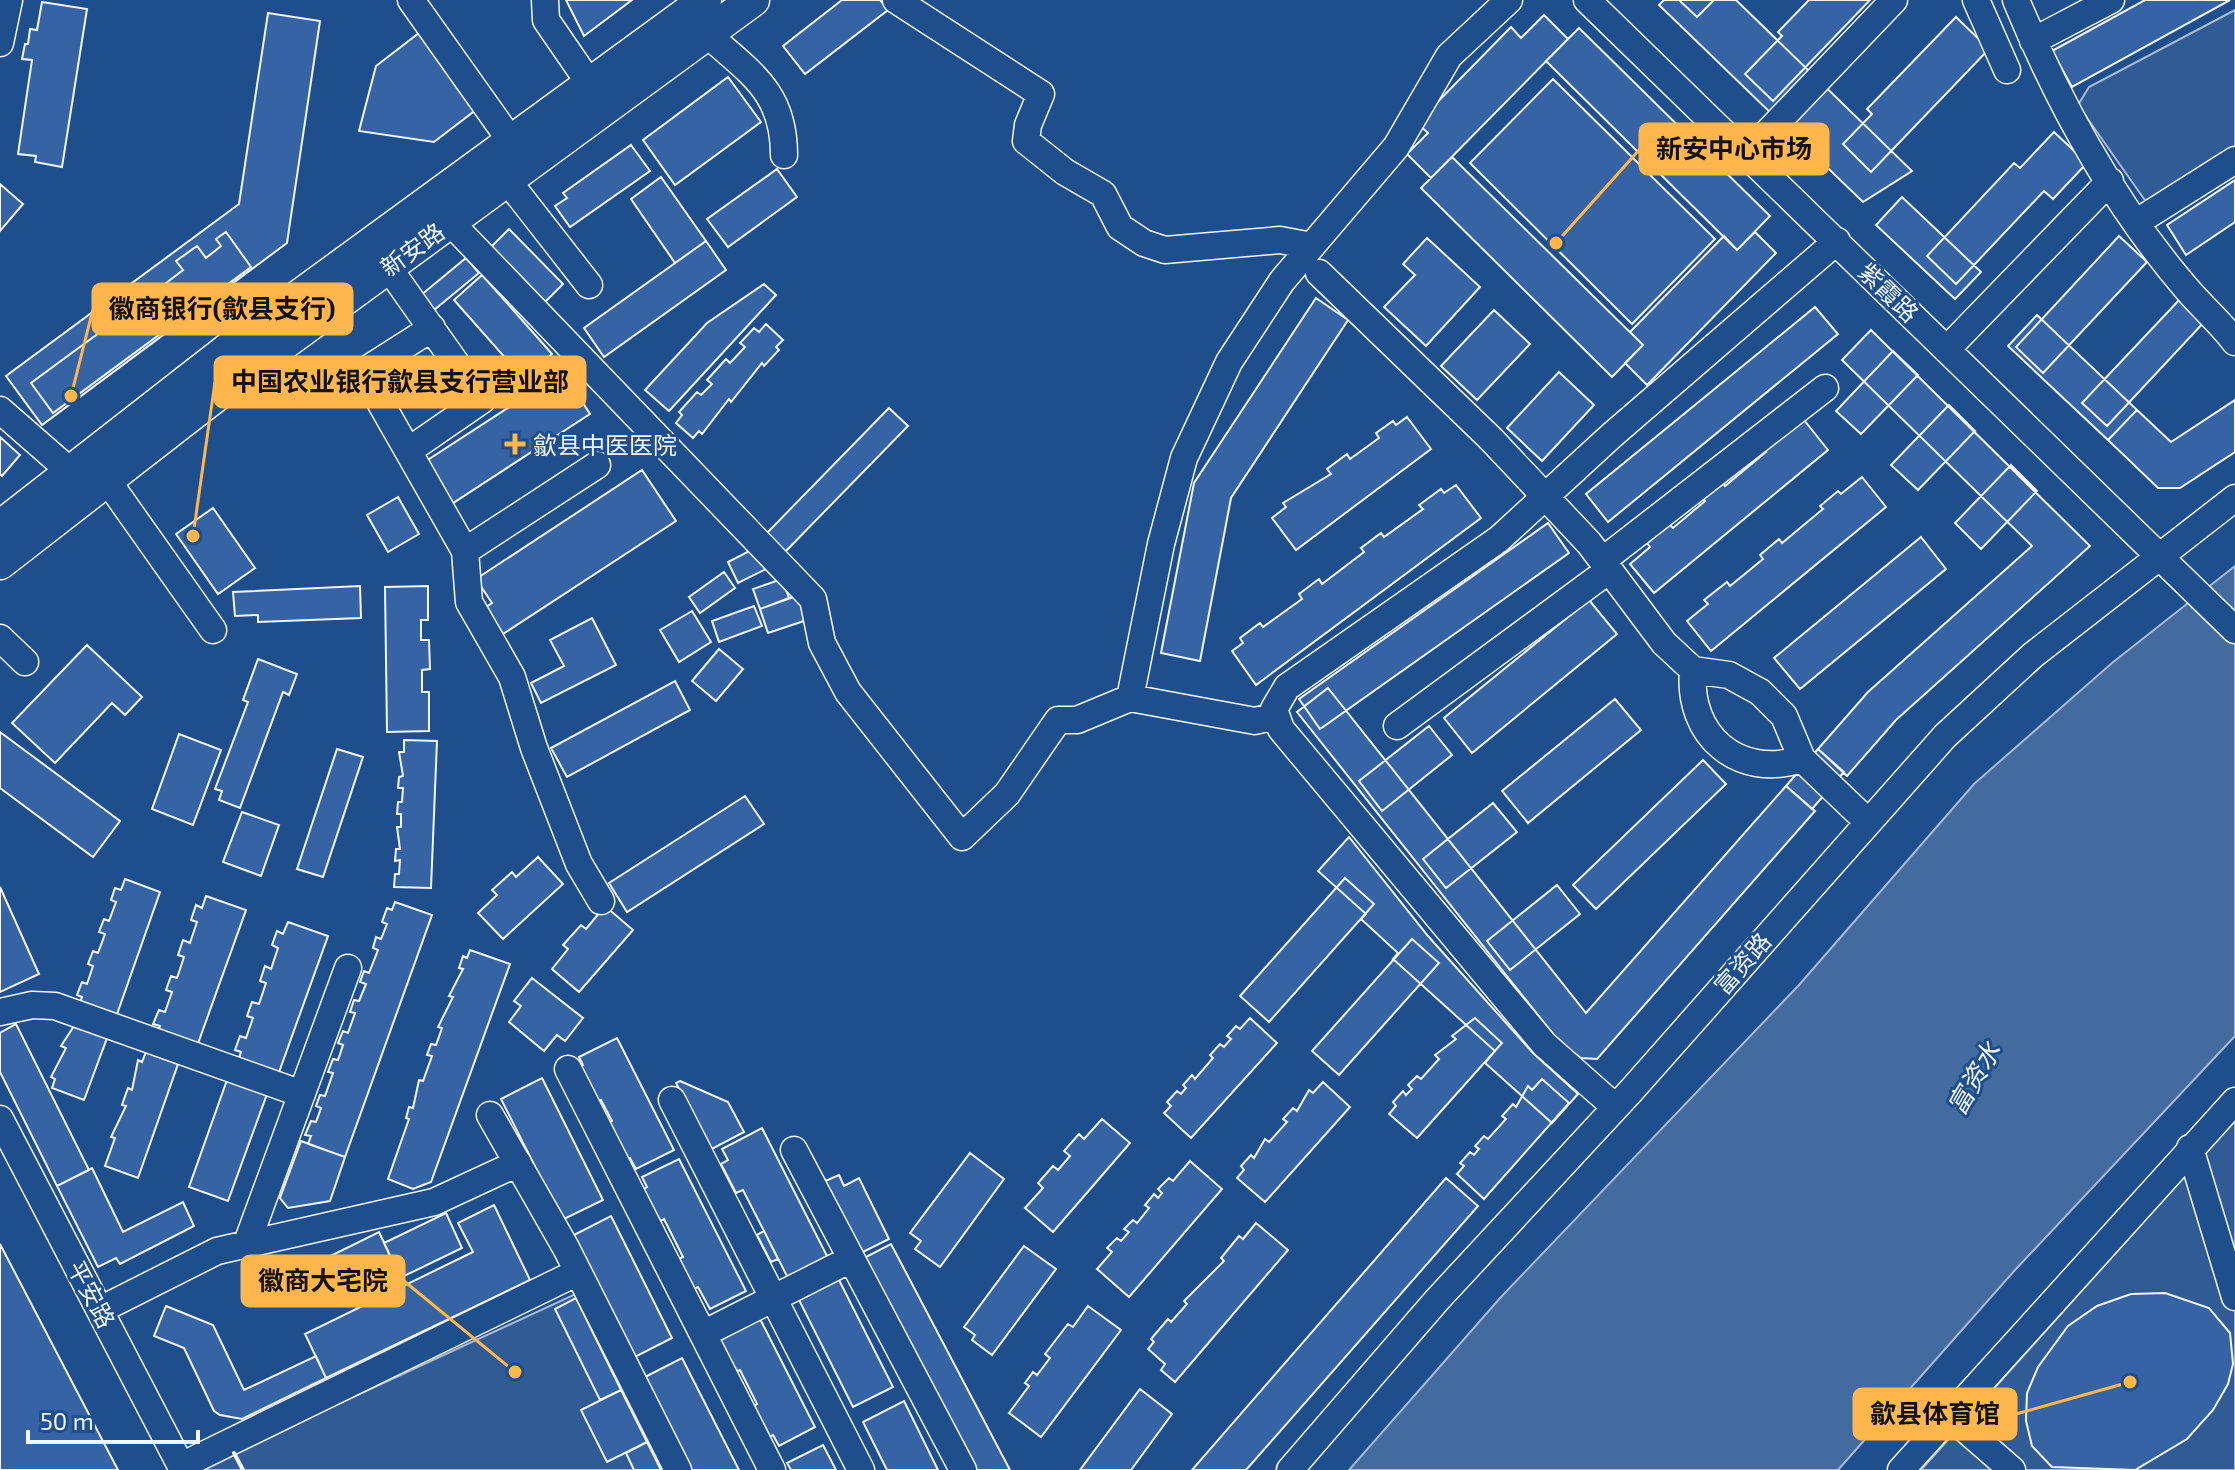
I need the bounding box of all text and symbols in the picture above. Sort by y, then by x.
callout: 新安中心市场 [1640,124,1828,174]
text: 新安中心市场 [1656,132,1812,163]
street label: 新安路 [374,216,450,282]
street label: 紫霞路 [1853,257,1925,327]
callout: 徽商银行(歙县支行) [93,284,352,334]
text: 徽商银行(歙县支行) [108,292,336,323]
callout: 中国农业银行歙县支行营业部 [215,357,585,407]
text: 中国农业银行歙县支行营业部 [231,365,569,396]
place label: 歙县中医医院 [533,430,677,459]
marker: 歙县中医医院 [504,433,526,455]
street label: 富资路 [1707,926,1777,1000]
water label: 富资水 [1940,1036,2006,1120]
street label: 平安路 [62,1255,122,1333]
callout: 徽商大宅院 [242,1256,404,1306]
text: 徽商大宅院 [258,1264,388,1295]
callout: 歙县体育馆 [1854,1389,2016,1439]
scale bar [28,1394,198,1444]
text: 歙县体育馆 [1870,1397,2000,1428]
text: 50 m [40,1406,94,1435]

